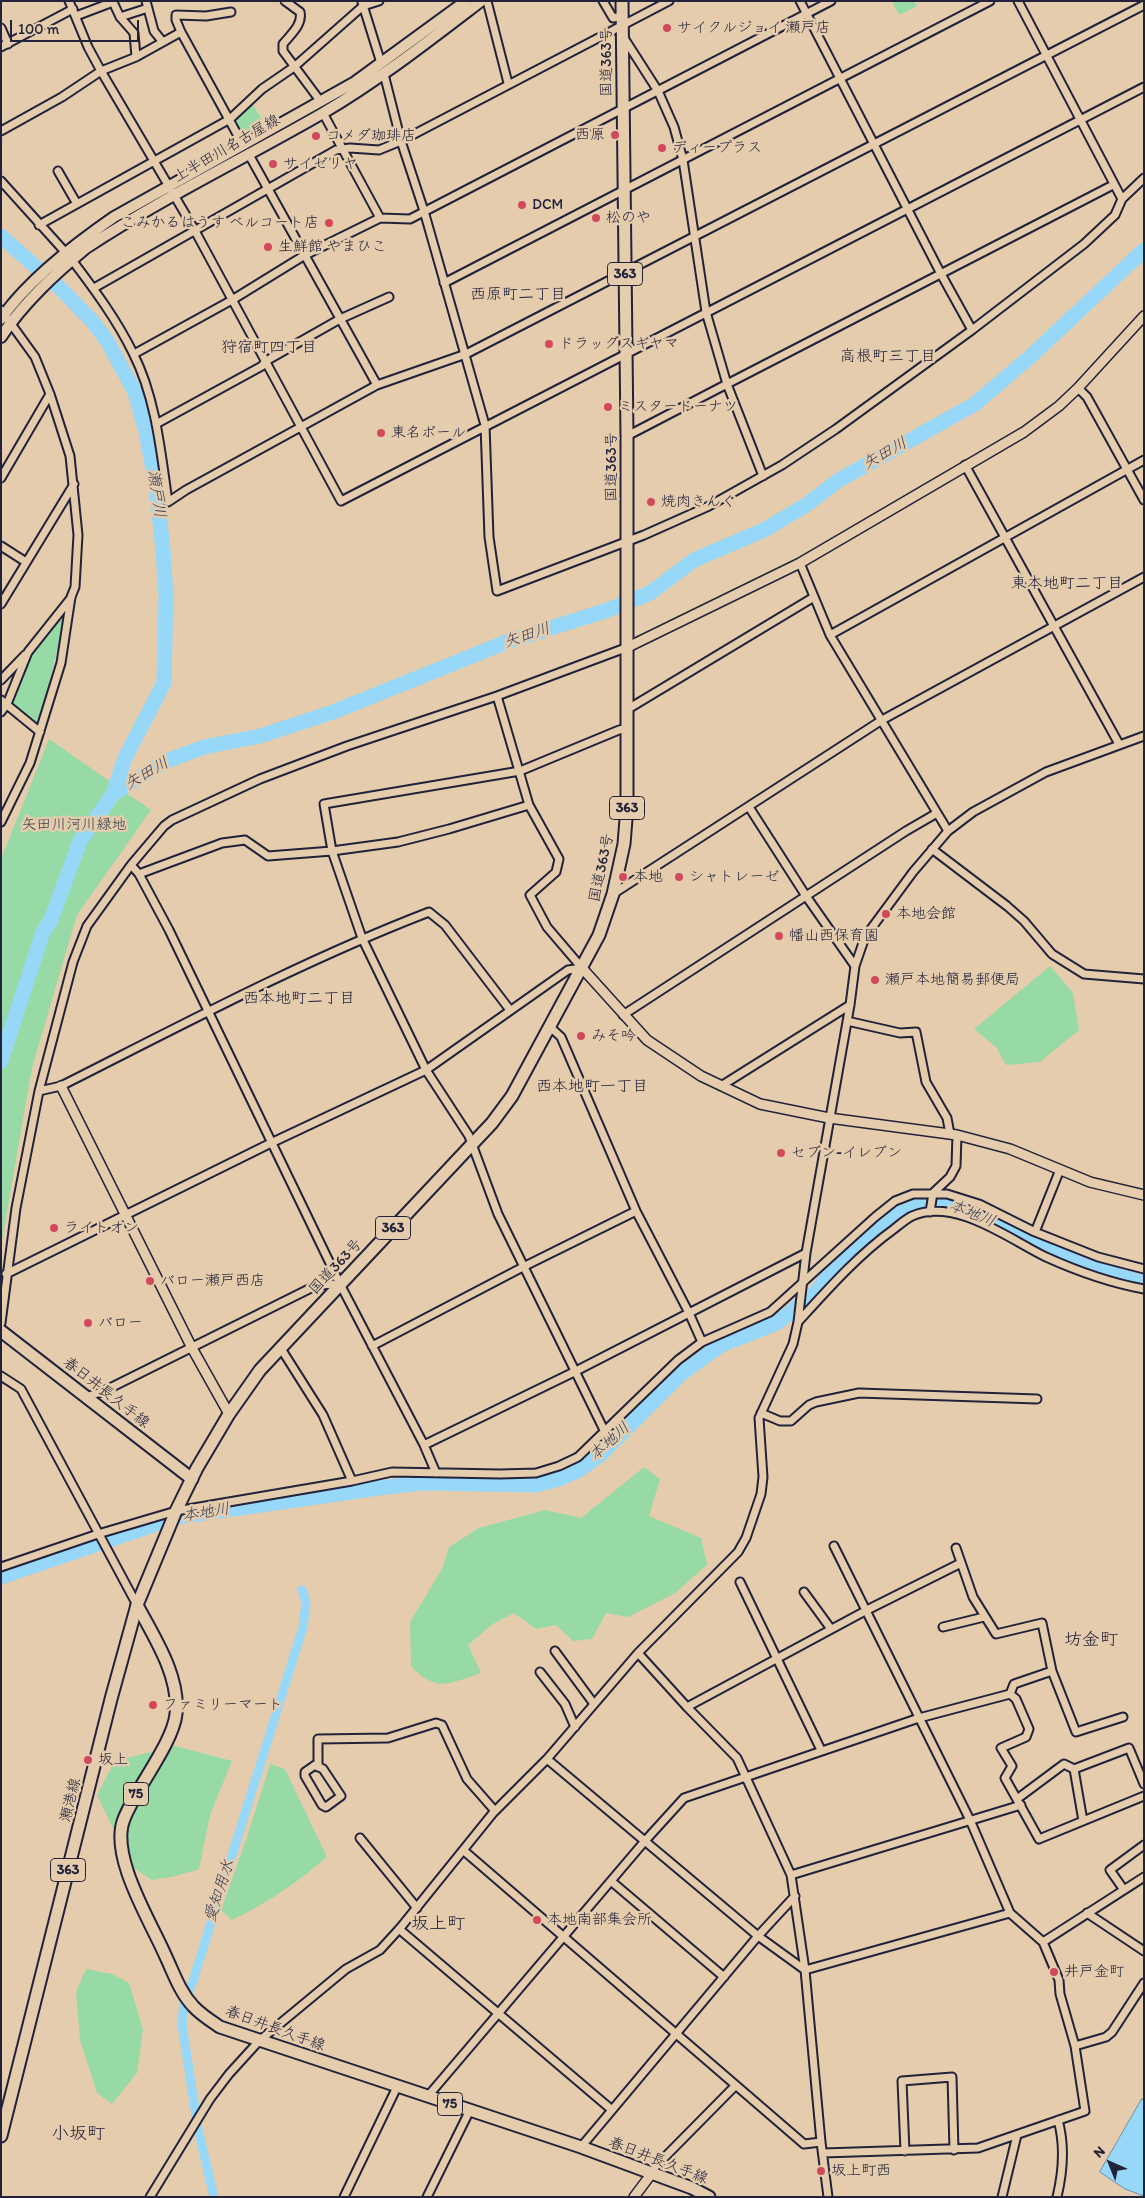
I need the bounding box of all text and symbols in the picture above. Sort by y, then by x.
scale bar [12,10,141,42]
place label: サイクルジョイ 瀬戸店 [677,19,830,37]
text: 100 m [18,20,59,38]
marker: サイクルジョイ 瀬戸店 [661,22,673,34]
street label: 国道363号 [598,27,616,97]
street label: 上半田川名古屋線 [171,111,283,187]
place label: 西原 [575,126,605,144]
place label: コメダ珈琲店 [326,127,416,145]
marker: 西原 [609,129,621,141]
marker: コメダ珈琲店 [310,130,322,142]
place label: ディープラス [672,139,762,157]
marker: ディープラス [656,142,668,154]
place label: サイゼリヤ [283,155,358,173]
marker: サイゼリヤ [267,158,279,170]
place label: DCM [532,196,563,214]
marker: DCM [516,199,528,211]
place label: 松のや [606,209,651,227]
marker: 松のや [590,212,602,224]
place label: こみかるはうす ベルコート店 [121,214,319,232]
marker: こみかるはうす ベルコート店 [323,217,335,229]
place label: 生鮮館 やまひこ [278,238,386,256]
marker: 生鮮館 やまひこ [262,241,274,253]
road number: 363 [608,262,642,286]
district label: 西原町二丁目 [470,285,566,305]
place label: ドラッグスギヤマ [559,335,679,353]
district label: 狩宿町四丁目 [221,338,317,358]
marker: ドラッグスギヤマ [543,338,555,350]
district label: 高根町三丁目 [840,347,936,367]
place label: ミスタードーナツ [618,398,738,416]
marker: ミスタードーナツ [602,401,614,413]
place label: 東名ボール [391,424,466,442]
marker: 東名ボール [375,427,387,439]
street label: 国道363号 [603,432,621,502]
water label: 矢田川 [859,434,911,474]
water label: 瀬戸川 [143,469,169,519]
place label: 焼肉きんぐ [661,493,736,511]
marker: 焼肉きんぐ [645,496,657,508]
district label: 東本地町二丁目 [1011,574,1123,594]
water label: 矢田川 [501,619,553,653]
water label: 矢田川 [121,754,173,794]
road number: 363 [610,796,644,820]
park label: 矢田川河川緑地 [22,816,126,834]
street label: 国道363号 [586,832,618,904]
place label: 本地 [633,868,663,886]
place label: シャトレーゼ [689,868,780,886]
marker: 本地 [617,871,629,883]
marker: シャトレーゼ [673,871,685,883]
place label: 本地会館 [896,905,956,923]
marker: 本地会館 [880,908,892,920]
place label: 幡山西保育園 [789,927,879,945]
marker: 幡山西保育園 [773,930,785,942]
place label: 瀬戸本地簡易郵便局 [885,971,1020,989]
marker: 瀬戸本地簡易郵便局 [869,974,881,986]
district label: 西本地町二丁目 [243,989,355,1009]
place label: みそ吟 [591,1027,636,1045]
marker: みそ吟 [575,1030,587,1042]
district label: 西本地町一丁目 [536,1077,648,1097]
place label: セブン-イレブン [791,1144,902,1162]
marker: セブン-イレブン [775,1147,787,1159]
water label: 本地川 [946,1196,998,1232]
road number: 363 [376,1216,410,1240]
place label: ライトオン [64,1219,139,1237]
marker: ライトオン [48,1222,60,1234]
street label: 国道363号 [306,1236,366,1298]
place label: バロー瀬戸西店 [160,1272,265,1290]
marker: バロー瀬戸西店 [144,1275,156,1287]
place label: バロー [98,1314,143,1332]
marker: バロー [82,1317,94,1329]
street label: 春日井長久手線 [59,1354,153,1432]
water label: 本地川 [586,1419,634,1465]
water label: 本地川 [181,1500,231,1526]
district label: 坊金町 [1064,1629,1118,1651]
place label: ファミリーマート [163,1696,283,1714]
marker: ファミリーマート [147,1699,159,1711]
place label: 坂上 [98,1751,128,1769]
marker: 坂上 [82,1754,94,1766]
street label: 瀬港線 [57,1776,85,1824]
road number: 75 [124,1782,148,1806]
road number: 363 [50,1858,86,1882]
water label: 愛知用水 [201,1858,239,1924]
place label: 本地南部集会所 [547,1911,652,1929]
district label: 坂上町 [411,1913,465,1935]
marker: 本地南部集会所 [531,1914,543,1926]
place label: 井戸金町 [1064,1963,1124,1981]
marker: 井戸金町 [1048,1966,1060,1978]
street label: 春日井長久手線 [223,2003,327,2055]
road number: 75 [438,2092,462,2116]
district label: 小坂町 [51,2123,105,2145]
street label: 春日井長久手線 [606,2134,710,2188]
north arrow [1085,2138,1135,2188]
text: N [1090,2142,1109,2161]
place label: 坂上町西 [831,2162,891,2180]
marker: 坂上町西 [815,2165,827,2177]

